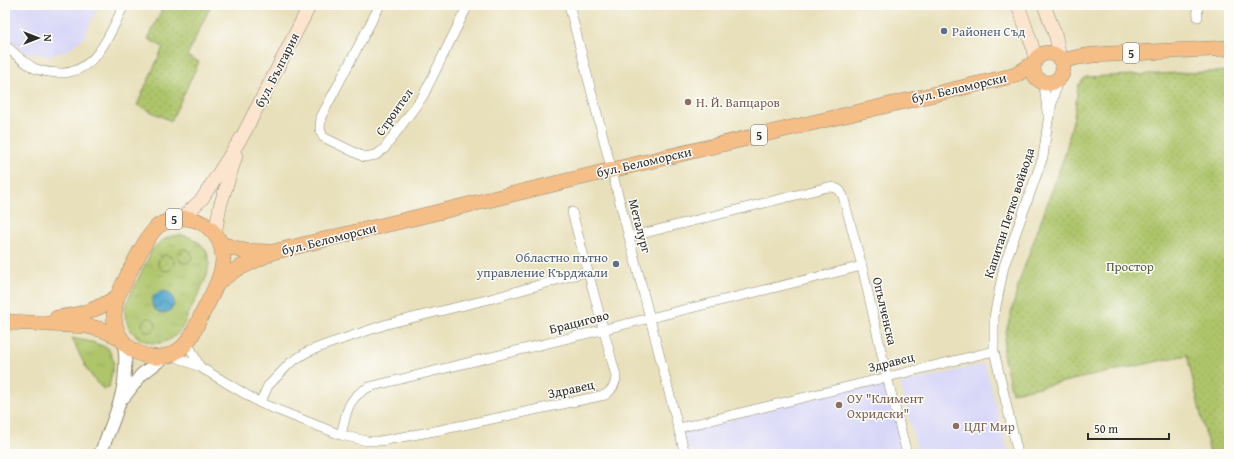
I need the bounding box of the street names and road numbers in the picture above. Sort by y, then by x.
street label: бул. България [250,29,304,111]
road number: 5 [1123,43,1139,63]
street label: бул. Беломорски [910,68,1009,108]
street label: Строител [371,84,417,140]
road number: 5 [751,125,767,145]
street label: бул. Беломорски [595,142,694,182]
street label: Капитан Петко войвода [979,145,1039,281]
street label: Металург [624,197,656,256]
road number: 5 [166,209,182,229]
street label: бул. Беломорски [280,218,379,260]
street label: Опълченска [868,275,902,348]
street label: Брацигово [547,305,611,339]
street label: Здравец [866,347,917,377]
street label: Здравец [546,375,596,403]

